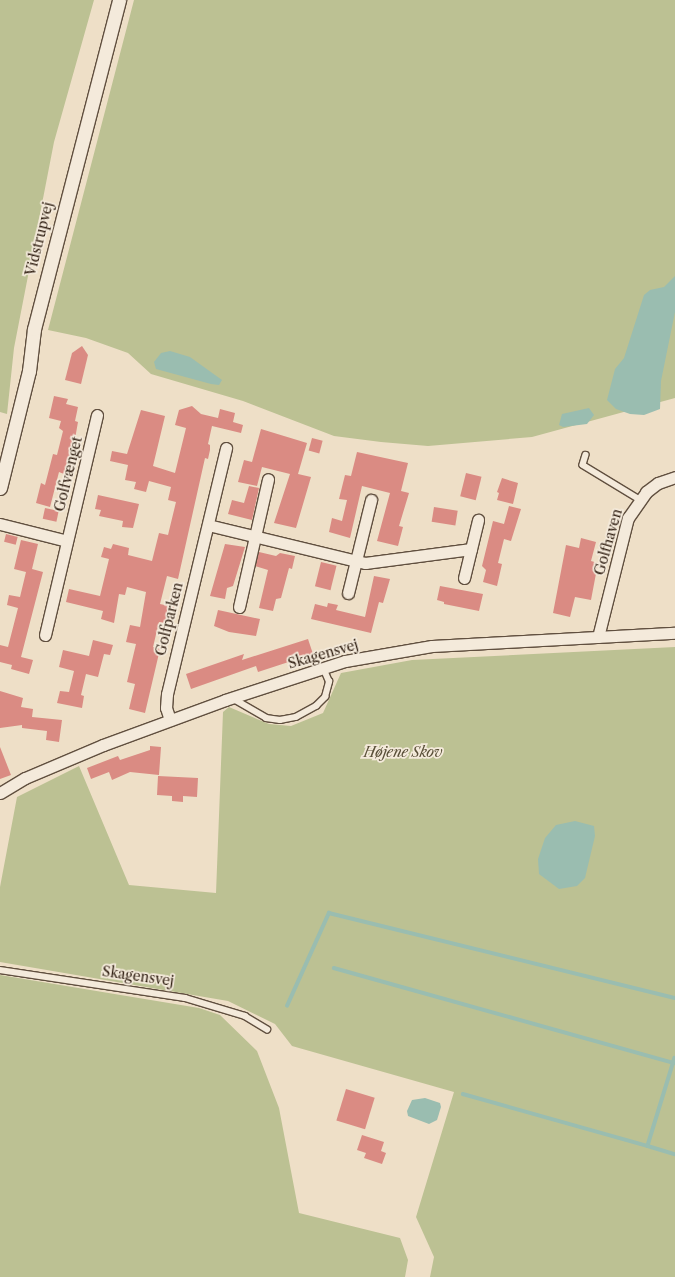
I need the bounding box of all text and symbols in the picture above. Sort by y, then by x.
street label: Vidstrupvej [22,200,56,278]
street label: Golfvænget [51,435,85,513]
street label: Golfhaven [591,507,625,577]
street label: Golfparken [152,581,186,657]
street label: Skagensvej [286,636,360,672]
park label: Højene Skov [363,744,443,760]
street label: Skagensvej [101,963,175,989]

